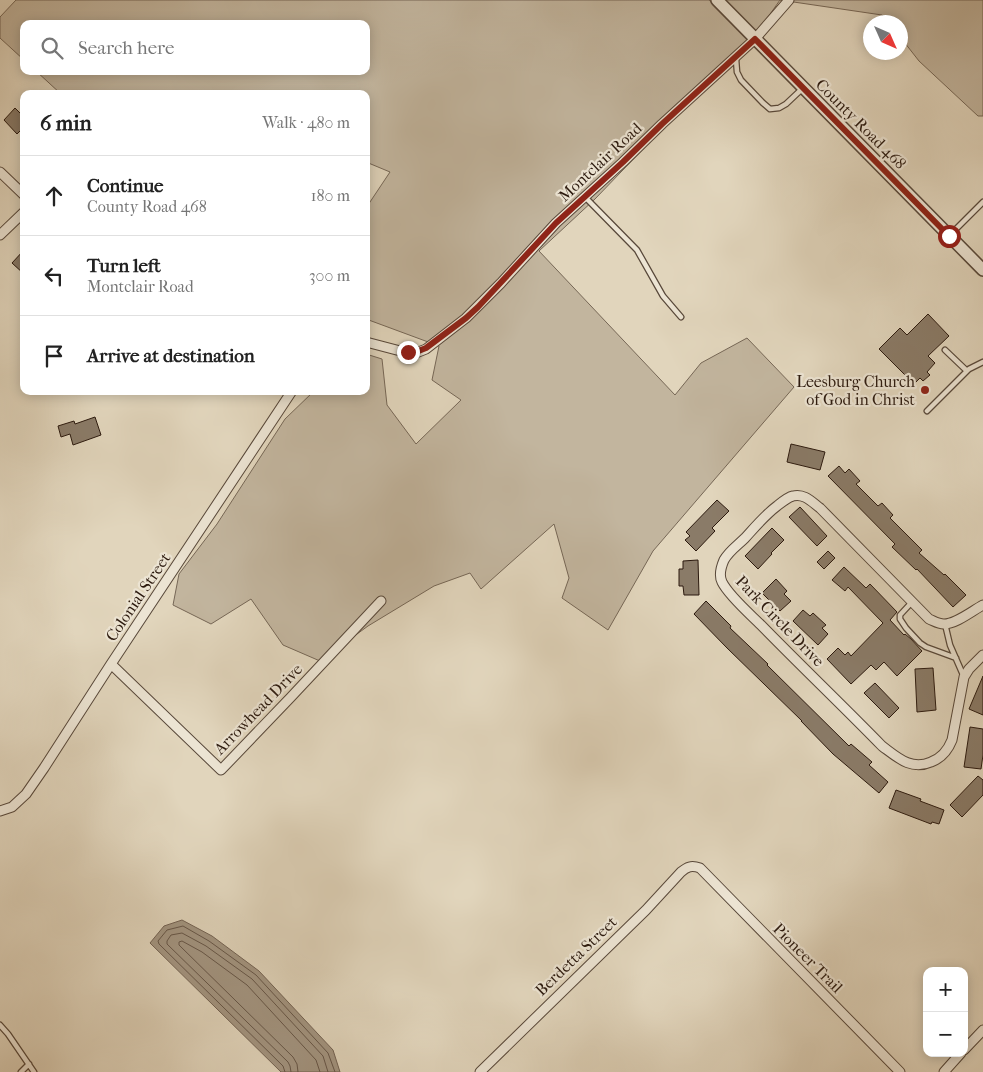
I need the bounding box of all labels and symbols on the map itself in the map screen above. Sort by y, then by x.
north arrow [863,15,908,60]
street label: County Road 468 [812,75,910,173]
street label: Montclair Road [554,118,646,205]
route start [938,225,961,248]
route end [397,341,420,364]
place label: Leesburg Church of God in Christ [796,372,915,409]
marker: Leesburg Church of God in Christ [919,384,931,396]
street label: Colonial Street [101,549,175,645]
street label: Park Circle Drive [732,572,828,670]
street label: Arrowhead Drive [209,660,306,759]
street label: Berdetta Street [531,912,621,1000]
street label: Pioneer Trail [769,919,847,997]

